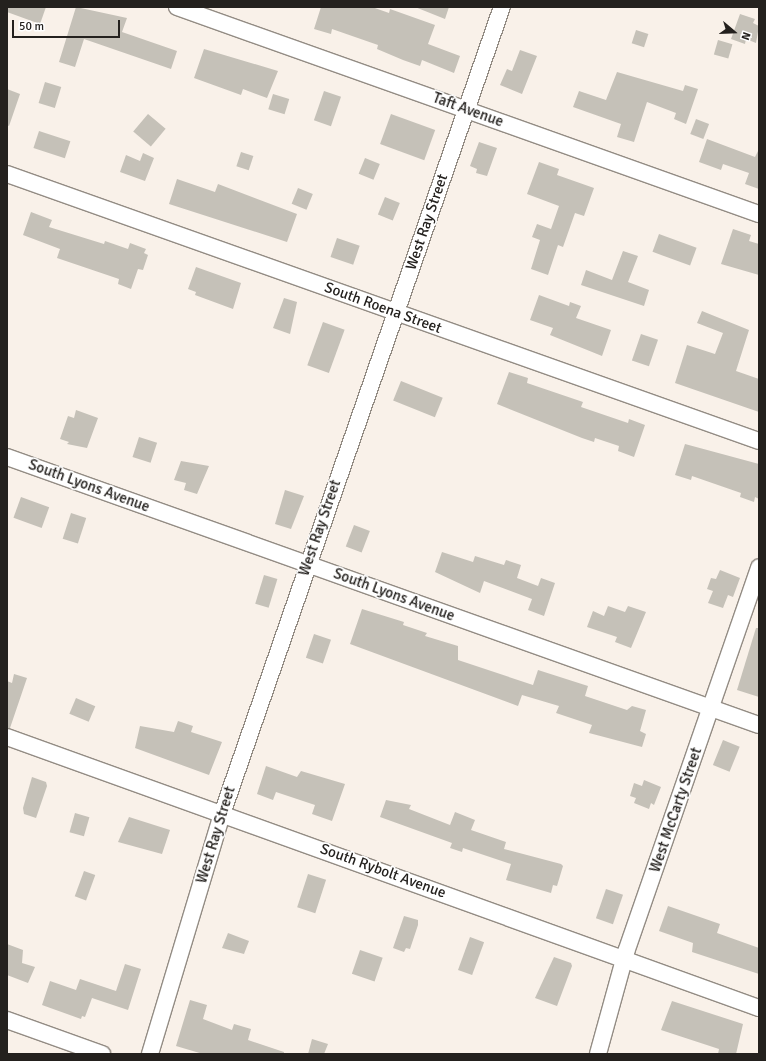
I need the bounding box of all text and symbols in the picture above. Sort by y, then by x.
scale bar [14,12,122,38]
north arrow [714,12,754,52]
text: 50 m [19,19,44,34]
text: N [738,30,753,42]
street label: Taft Avenue [430,89,506,131]
street label: West Ray Street [402,172,452,272]
street label: South Roena Street [322,278,444,338]
street label: South Lyons Avenue [26,456,152,516]
street label: West Ray Street [295,478,345,578]
street label: South Lyons Avenue [331,565,457,625]
street label: West McCarty Street [646,745,706,875]
street label: West Ray Street [193,784,239,886]
street label: South Rybolt Avenue [318,840,448,902]

